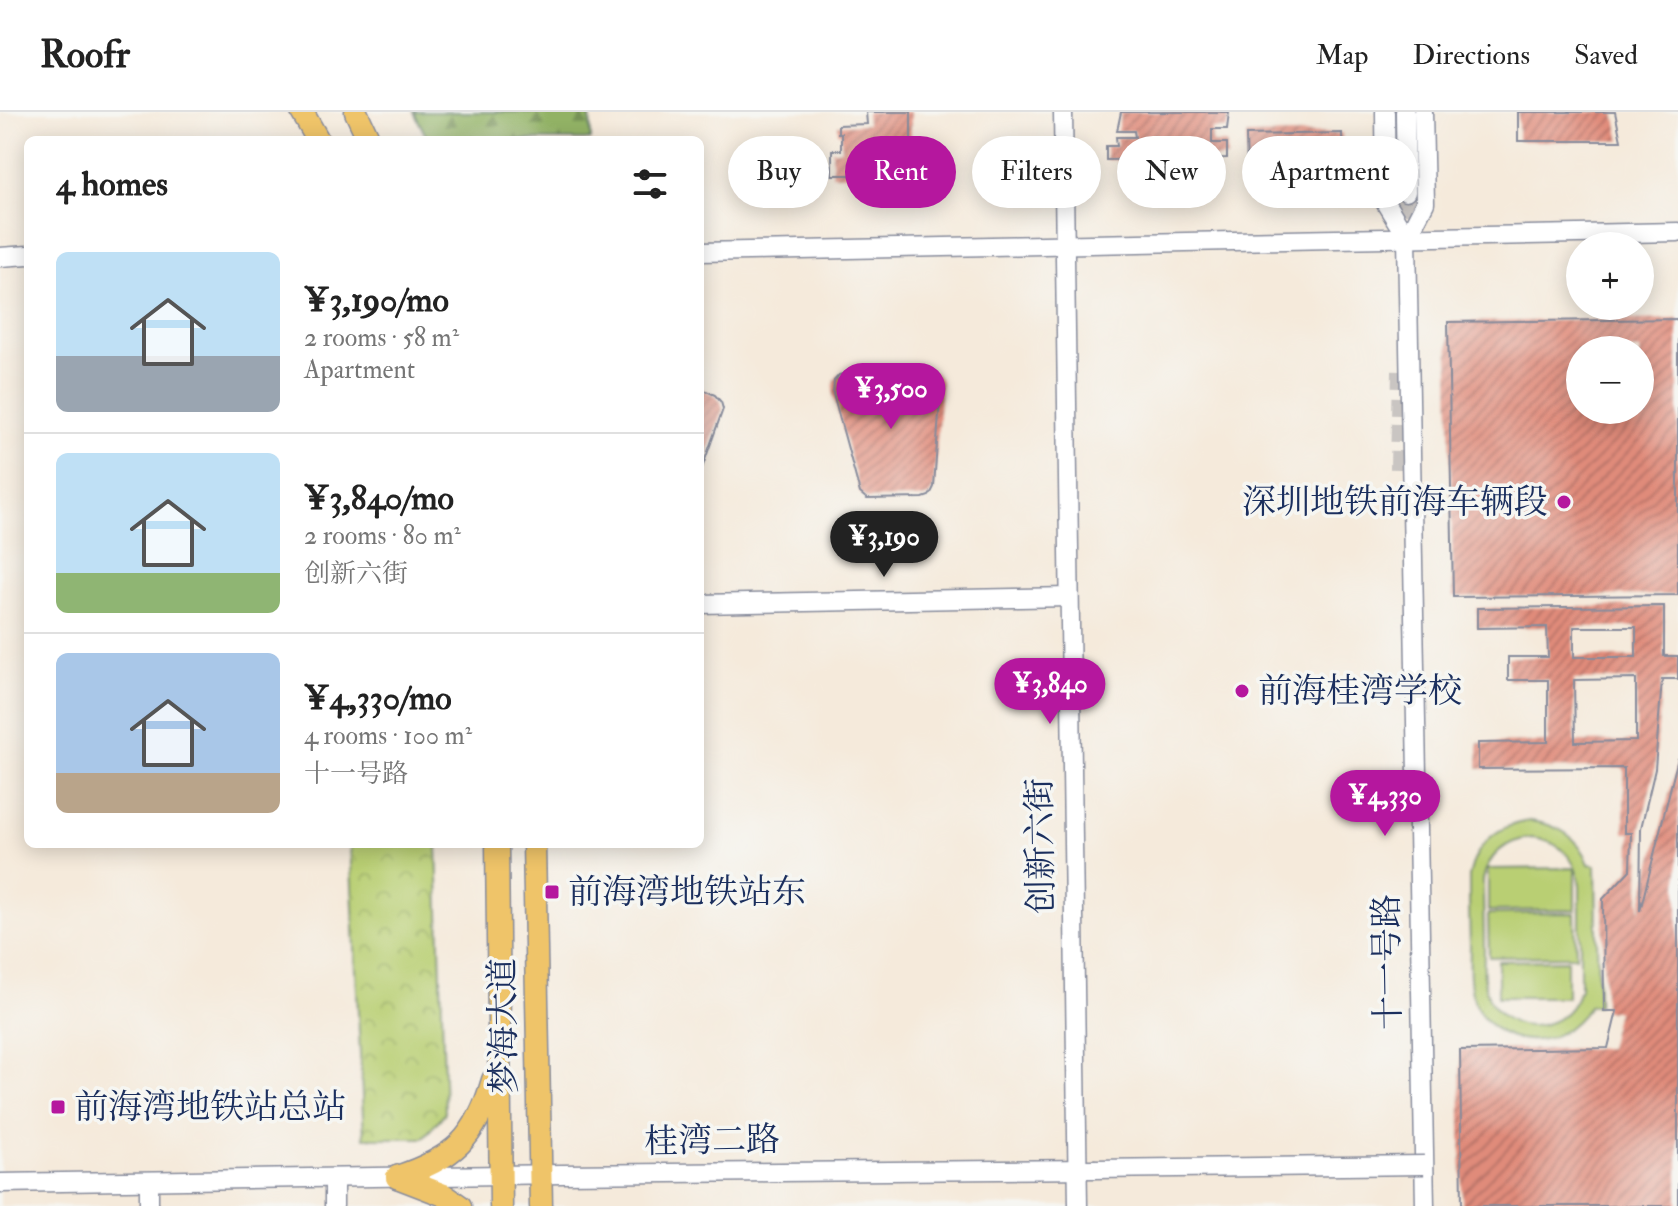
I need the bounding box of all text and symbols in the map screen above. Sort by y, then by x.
text: Roofr [40,31,130,79]
text: Map [1316,38,1369,73]
text: Directions [1413,38,1530,73]
text: Saved [1574,38,1638,73]
chip: Buy [728,136,829,208]
chip: Rent [845,136,956,208]
chip: Filters [972,136,1101,208]
chip: New [1117,136,1226,208]
chip: Apartment [1242,136,1418,208]
icon: filters [628,162,672,206]
text: 4 homes [56,163,168,206]
map controls [1566,232,1654,424]
button: + [1566,232,1654,320]
text: ¥3,190/mo [304,279,449,322]
icon: home [120,284,216,380]
text: 2 rooms · 58 m² [304,322,459,354]
button: − [1566,336,1654,424]
text: Apartment [304,354,415,386]
pin: ¥3,500 [826,363,956,431]
text: ¥3,500 [854,373,928,405]
text: ¥3,840/mo [304,477,454,520]
place label: 深圳地铁前海车辆段 [1242,481,1548,524]
icon: home [120,485,216,581]
marker: 深圳地铁前海车辆段 [1555,493,1573,511]
pin: ¥3,190 [819,511,949,579]
text: 2 rooms · 80 m² [304,520,461,552]
text: ¥3,190 [848,521,920,553]
text: 创新六街 [304,558,408,590]
pin: ¥3,840 [985,658,1115,726]
text: ¥3,840 [1012,668,1088,700]
place label: 前海桂湾学校 [1258,670,1462,713]
text: ¥4,330/mo [304,677,452,720]
marker: 前海桂湾学校 [1233,682,1251,700]
icon: home [120,685,216,781]
text: 4 rooms · 100 m² [304,720,472,752]
text: 十一号路 [304,758,408,790]
pin: ¥4,330 [1320,770,1450,838]
street label: 创新六街 [1018,778,1064,914]
text: ¥4,330 [1348,780,1422,812]
place label: 前海湾地铁站东 [568,871,806,914]
marker: 前海湾地铁站东 [543,883,561,901]
street label: 十一号路 [1365,894,1411,1030]
street label: 梦海大道 [481,958,527,1094]
place label: 前海湾地铁站总站 [74,1086,346,1129]
marker: 前海湾地铁站总站 [49,1098,67,1116]
street label: 桂湾二路 [644,1118,780,1164]

